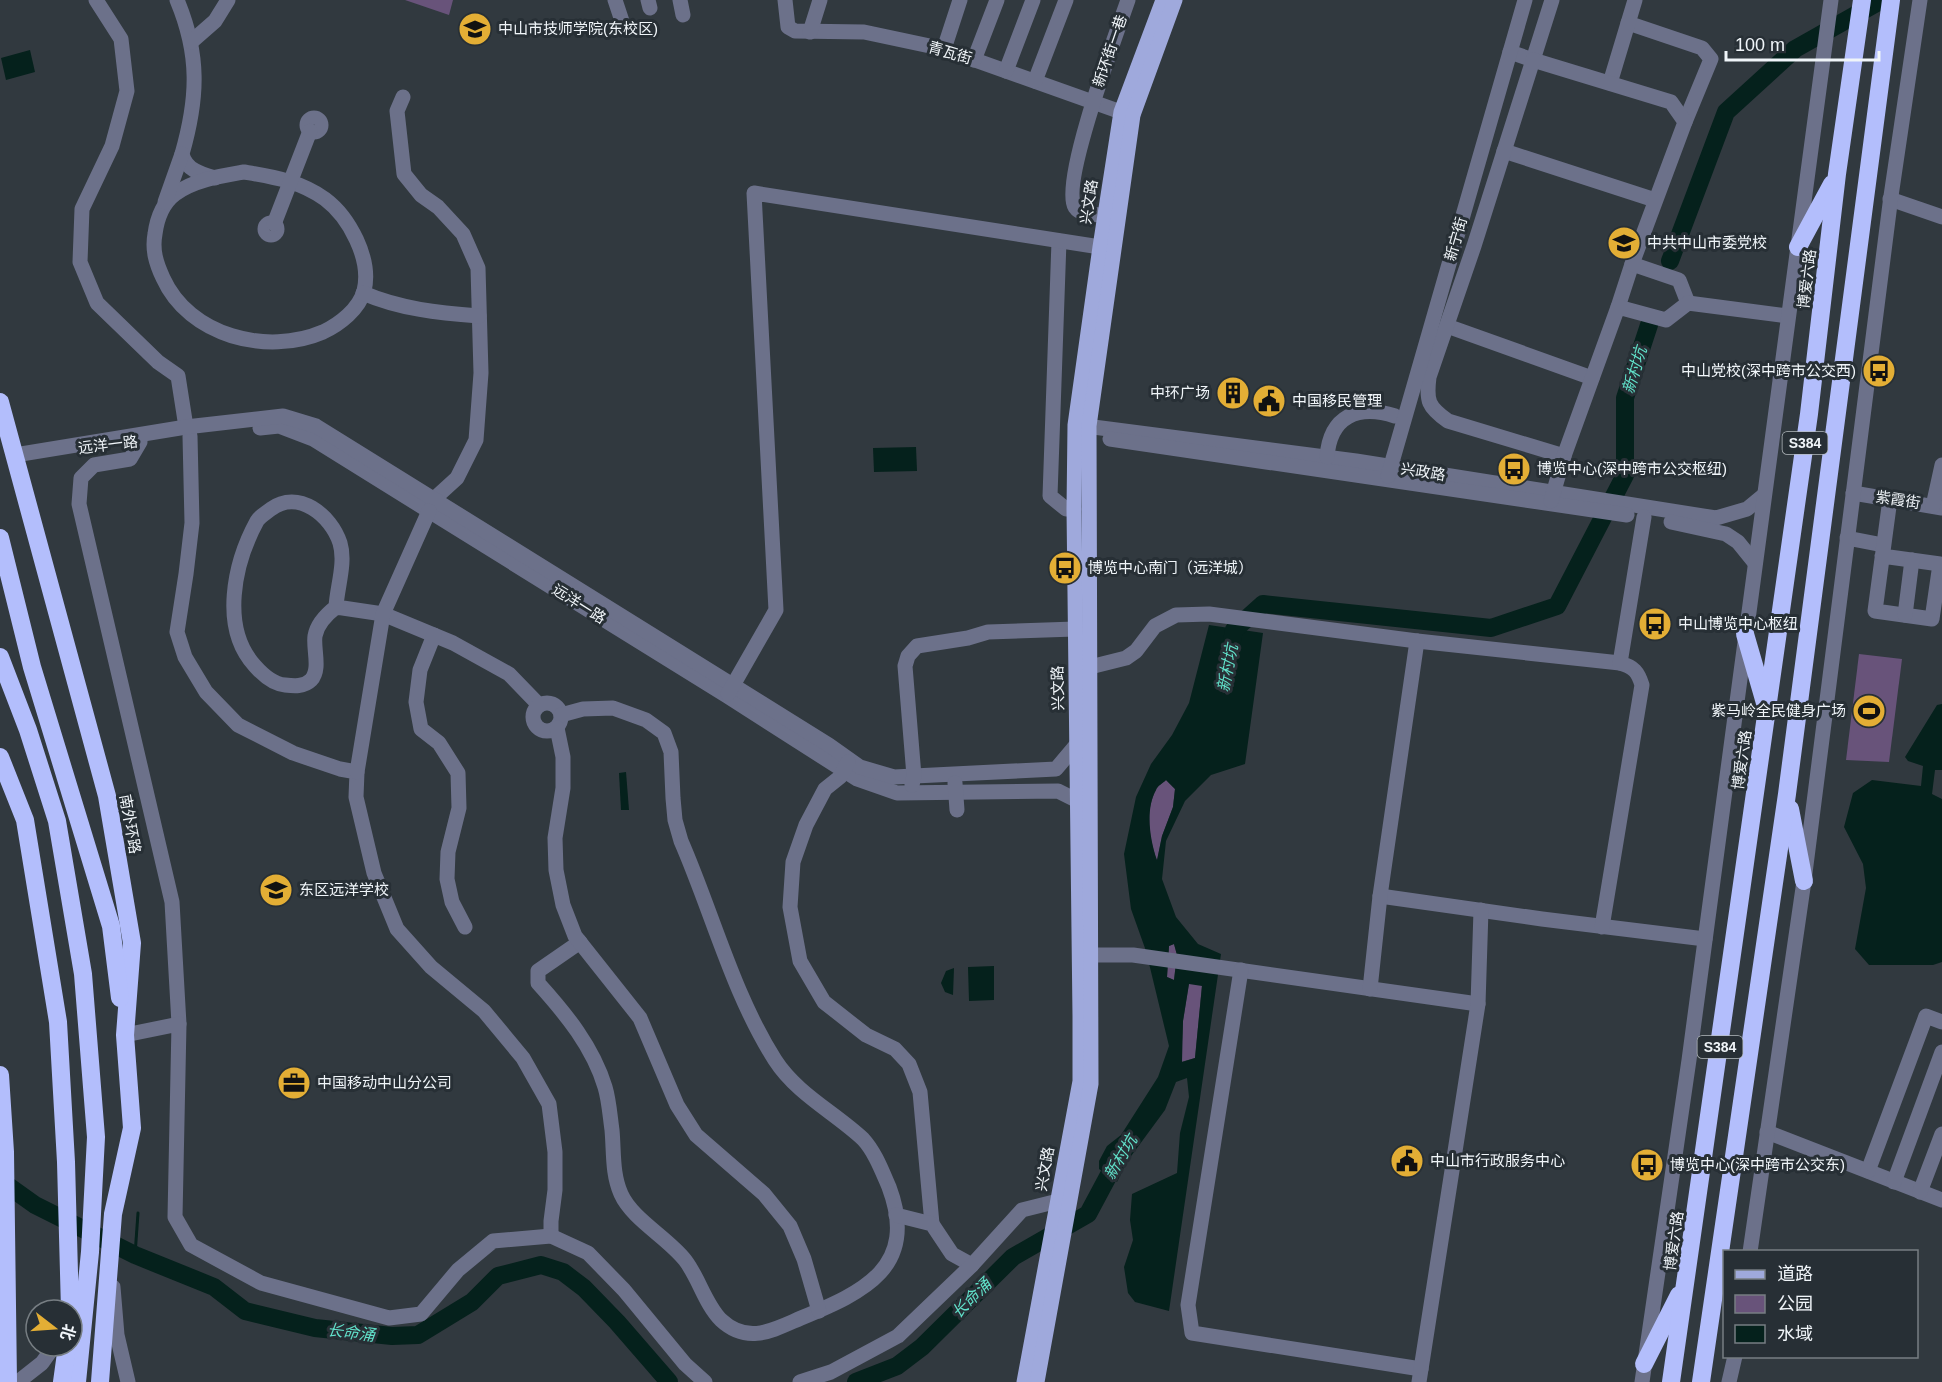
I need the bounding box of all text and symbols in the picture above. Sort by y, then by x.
school or university icon: 中山市技师学院(东校区) [457,11,493,47]
street label: 新环街一巷 [1089,13,1130,89]
place label: 中山市技师学院(东校区) [498,20,658,37]
scale bar [1726,24,1879,62]
text: 100 m [1735,35,1785,55]
street label: 青瓦街 [926,38,974,67]
street label: 兴文路 [1077,178,1100,225]
street label: 新宁街 [1441,215,1470,263]
school or university icon: 中共中山市委党校 [1606,225,1642,261]
place label: 中共中山市委党校 [1647,234,1767,251]
street label: 博爱六路 [1794,248,1819,310]
water label: 新村坑 [1619,343,1650,396]
bus stop icon: 中山党校(深中跨市公交西) [1861,353,1897,389]
place label: 中山党校(深中跨市公交西) [1681,362,1856,379]
building icon: 中环广场 [1215,375,1251,411]
public building icon: 中国移民管理 [1251,383,1287,419]
place label: 中环广场 [1150,384,1210,401]
place label: 中国移民管理 [1292,392,1382,409]
street label: 远洋一路 [77,432,139,457]
road number: S384 [1782,432,1828,454]
bus stop icon: 博览中心(深中跨市公交枢纽) [1496,451,1532,487]
street label: 兴政路 [1400,460,1447,483]
place label: 博览中心(深中跨市公交枢纽) [1537,460,1727,477]
street label: 紫霞街 [1875,488,1922,511]
bus stop icon: 博览中心南门（远洋城） [1047,550,1083,586]
place label: 博览中心南门（远洋城） [1088,559,1253,576]
street label: 远洋一路 [549,580,609,627]
bus stop icon: 中山博览中心枢纽 [1637,606,1673,642]
place label: 中山博览中心枢纽 [1678,615,1798,632]
water label: 新村坑 [1215,641,1241,693]
street label: 兴文路 [1049,665,1066,711]
sports icon: 紫马岭全民健身广场 [1851,693,1887,729]
place label: 紫马岭全民健身广场 [1711,702,1846,719]
street label: 博爱六路 [1729,729,1754,791]
street label: 南外环路 [117,793,144,855]
school or university icon: 东区远洋学校 [258,872,294,908]
place label: 东区远洋学校 [299,881,389,898]
road number: S384 [1698,1036,1742,1058]
office icon: 中国移动中山分公司 [276,1065,312,1101]
place label: 中国移动中山分公司 [317,1074,452,1091]
water label: 新村坑 [1101,1131,1141,1182]
public building icon: 中山市行政服务中心 [1389,1143,1425,1179]
street label: 兴文路 [1032,1145,1057,1193]
bus stop icon: 博览中心(深中跨市公交东) [1629,1147,1665,1183]
place label: 中山市行政服务中心 [1430,1152,1565,1169]
place label: 博览中心(深中跨市公交东) [1670,1156,1845,1173]
street label: 博爱六路 [1661,1210,1686,1272]
legend [1723,1250,1918,1358]
text: 道路 [1777,1264,1813,1284]
water label: 长命涌 [948,1274,996,1321]
text: 公园 [1777,1294,1813,1314]
north arrow [24,1298,84,1358]
water label: 长命涌 [326,1321,378,1344]
text: 北 [57,1322,78,1342]
text: 水域 [1777,1324,1813,1344]

